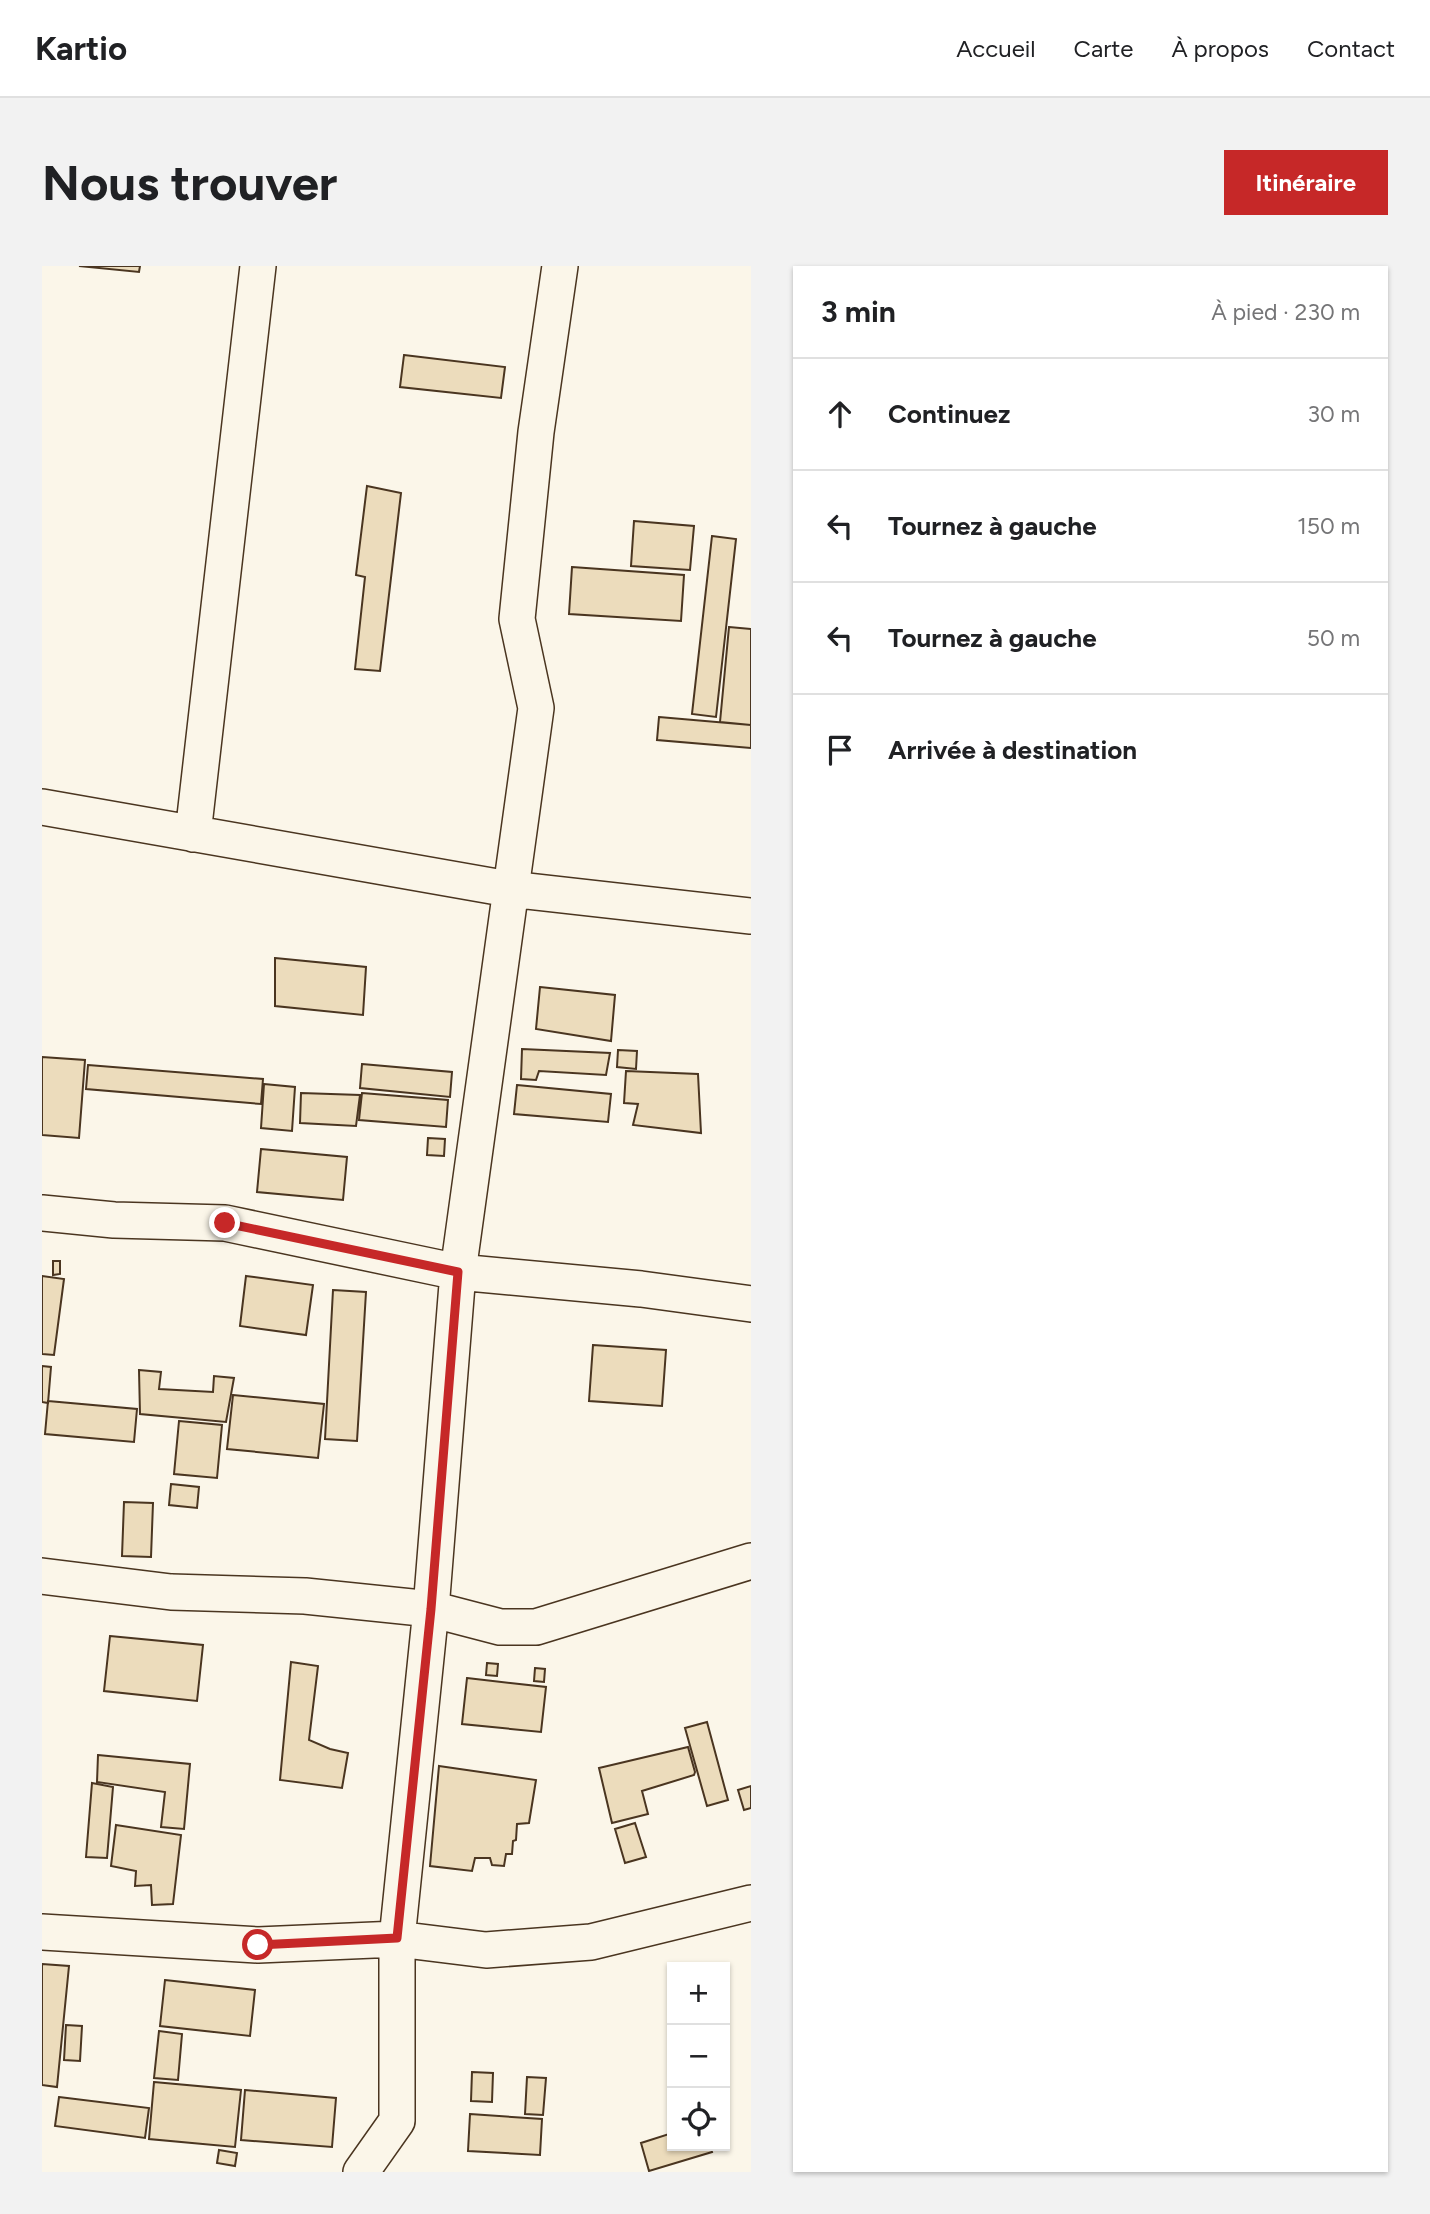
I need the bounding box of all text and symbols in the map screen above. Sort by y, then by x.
text: Kartio [35,29,127,68]
text: Accueil [956,34,1036,63]
text: Carte [1074,34,1133,63]
text: À propos [1171,34,1269,63]
text: Contact [1307,34,1395,63]
button: Itinéraire [1224,150,1388,215]
text: Nous trouver [42,153,337,212]
text: 3 min [821,293,896,330]
text: À pied · 230 m [1211,298,1360,326]
icon: ahead [821,395,859,433]
text: Continuez [888,398,1010,430]
text: 30 m [1307,400,1360,428]
icon: left [821,507,859,545]
text: Tournez à gauche [888,510,1097,542]
text: 150 m [1297,512,1360,540]
icon: left [821,619,859,657]
text: Tournez à gauche [888,622,1097,654]
text: 50 m [1307,624,1360,652]
icon: arrive [821,731,859,769]
text: Arrivée à destination [888,734,1137,766]
route end [209,1207,240,1238]
route start [242,1929,273,1960]
map controls [667,1962,730,2151]
button: + [667,1962,730,2025]
button: − [667,2025,730,2088]
button: locate [667,2088,730,2151]

